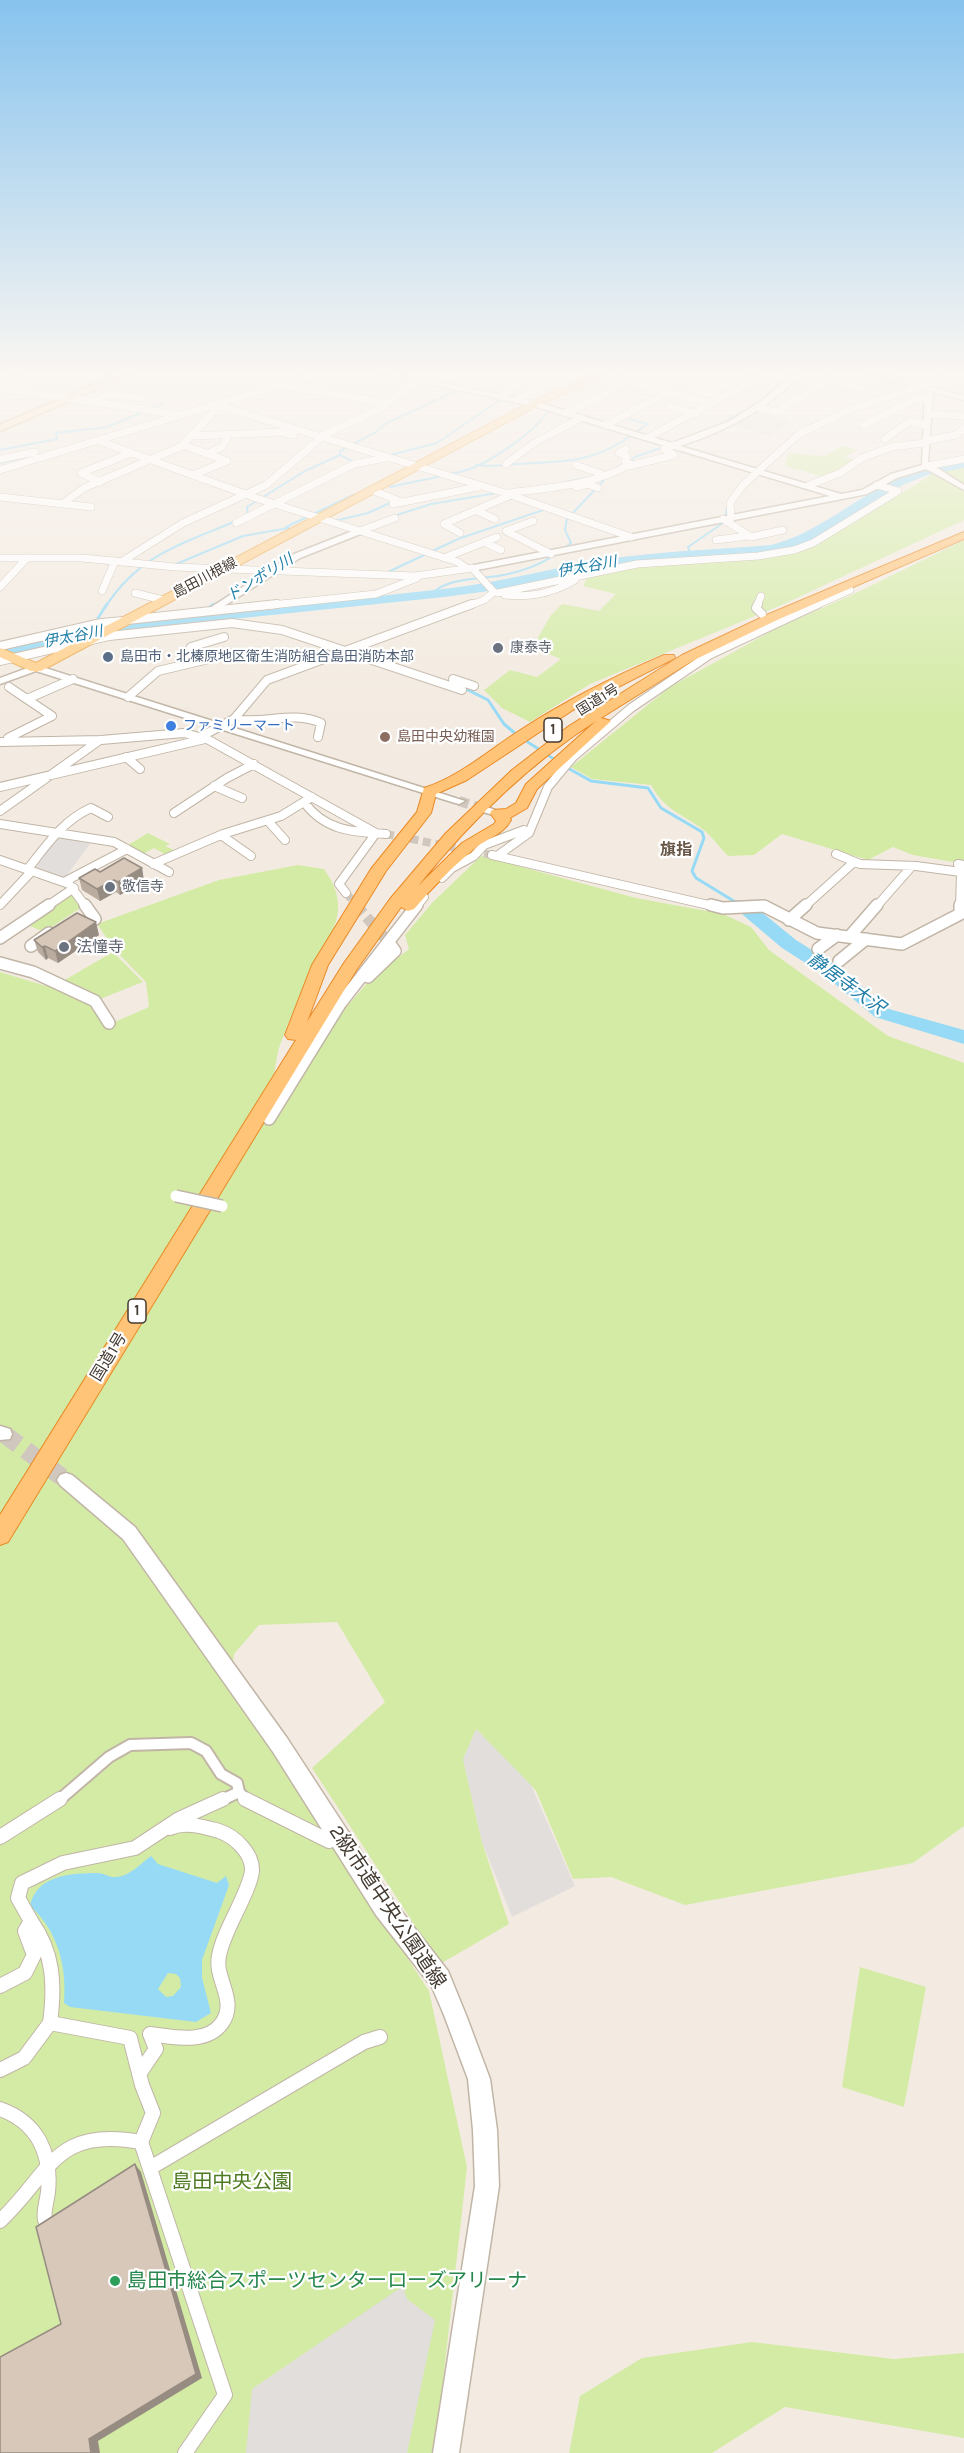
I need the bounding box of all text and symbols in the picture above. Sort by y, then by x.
water label: ドンボリ川 [223,550,297,606]
water label: 伊太谷川 [556,553,618,581]
street label: 島田川根線 [170,554,240,602]
water label: 伊太谷川 [42,622,104,652]
place label: 康泰寺 [510,640,552,656]
marker: 康泰寺 [491,641,505,655]
place label: 島田市・北榛原地区衛生消防組合島田消防本部 [120,649,414,665]
marker: 島田市・北榛原地区衛生消防組合島田消防本部 [101,650,115,664]
street label: 国道1号 [574,681,622,719]
place label: ファミリーマート [183,718,295,734]
road number: 1 [544,718,562,742]
marker: ファミリーマート [164,719,178,733]
place label: 島田中央幼稚園 [397,729,495,745]
marker: 島田中央幼稚園 [378,730,392,744]
district label: 旗指 [660,840,692,860]
place label: 敬信寺 [122,879,164,895]
marker: 敬信寺 [103,880,117,894]
place label: 法憧寺 [76,937,124,957]
marker: 法憧寺 [57,940,71,954]
water label: 静居寺大沢 [803,949,889,1019]
road number: 1 [128,1299,146,1323]
street label: 国道1号 [87,1329,131,1385]
street label: 2級市道中央公園道線 [323,1821,451,1993]
park label: 島田中央公園 [172,2170,292,2194]
place label: 島田市総合スポーツセンターローズアリーナ [127,2269,527,2293]
marker: 島田市総合スポーツセンターローズアリーナ [108,2274,122,2288]

